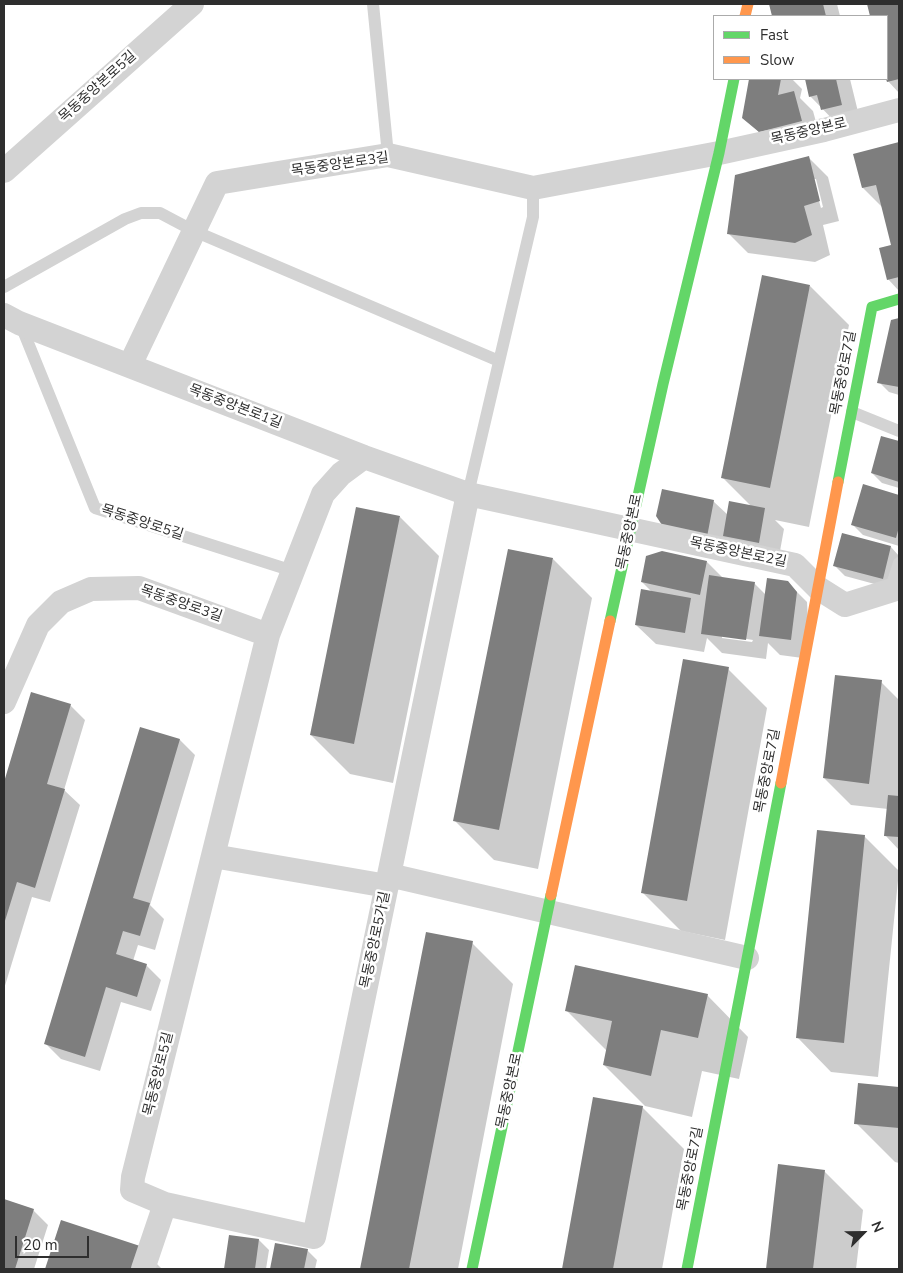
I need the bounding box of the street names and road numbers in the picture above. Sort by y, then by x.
street label: 목동중앙본로5길 [56,48,140,126]
street label: 목동중앙본로 [769,115,849,149]
street label: 목동중앙본로3길 [290,150,390,180]
street label: 목동중앙로7길 [828,329,860,417]
street label: 목동중앙본로1길 [186,381,284,433]
street label: 목동중앙본로 [614,492,646,572]
street label: 목동중앙로5길 [99,502,185,544]
street label: 목동중앙본로2길 [688,535,788,571]
street label: 목동중앙로3길 [138,582,224,626]
street label: 목동중앙로7길 [752,727,784,815]
street label: 목동중앙로5가길 [358,890,394,990]
street label: 목동중앙로5길 [140,1030,178,1118]
street label: 목동중앙본로 [494,1051,526,1131]
street label: 목동중앙로7길 [675,1125,707,1213]

